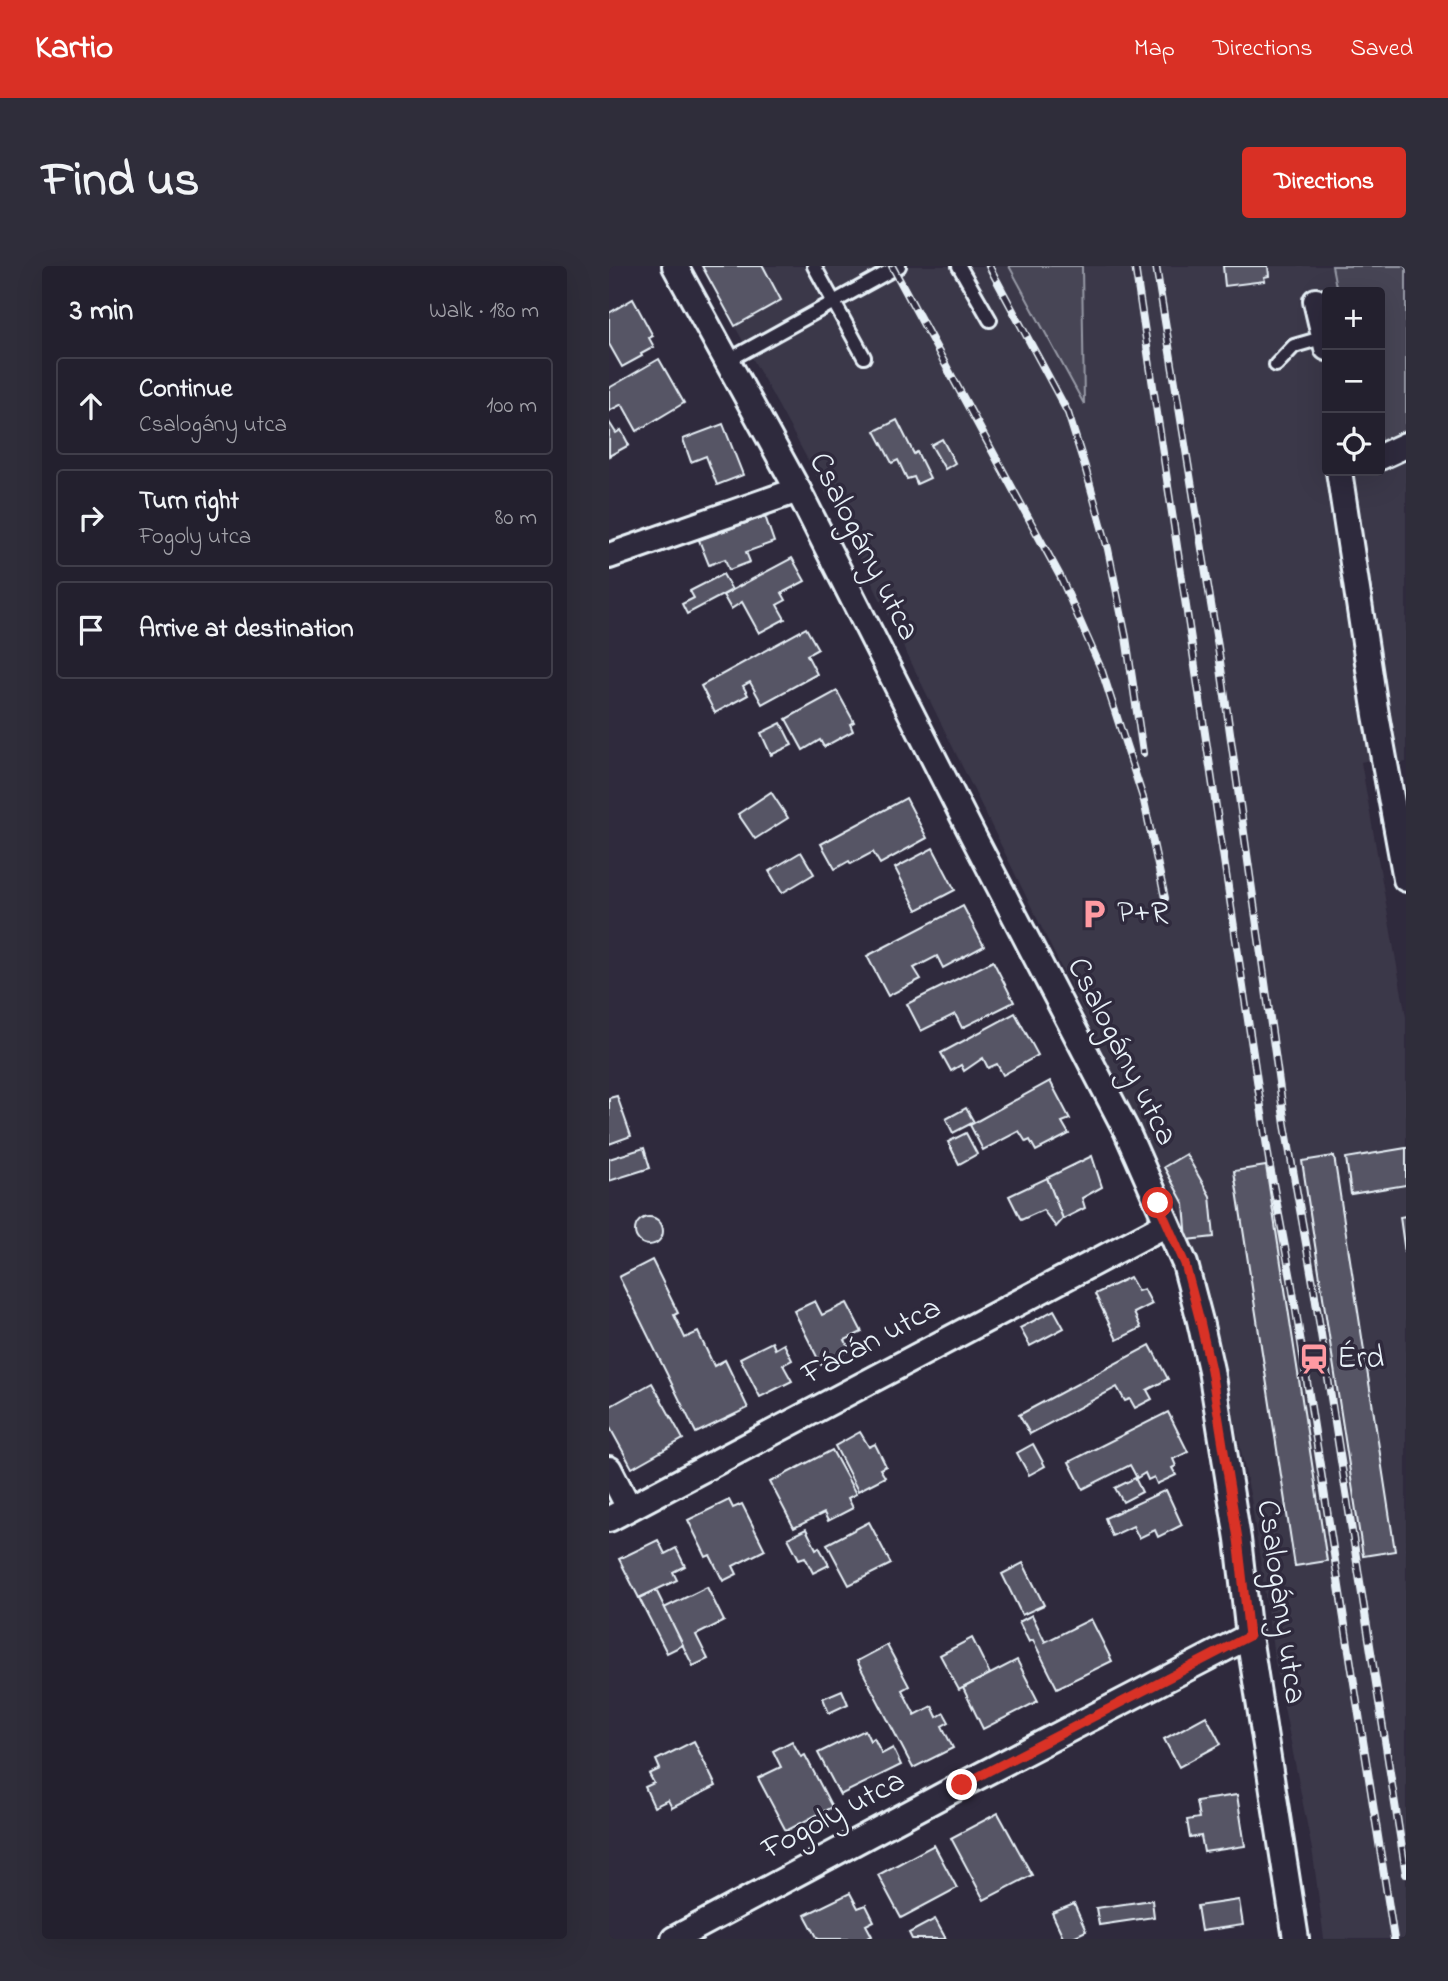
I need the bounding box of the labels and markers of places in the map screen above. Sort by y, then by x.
place label: P+R [1117,891,1169,938]
parking icon: P+R [1077,897,1111,931]
place label: Érd [1337,1336,1384,1383]
station icon: Érd [1297,1342,1331,1376]

